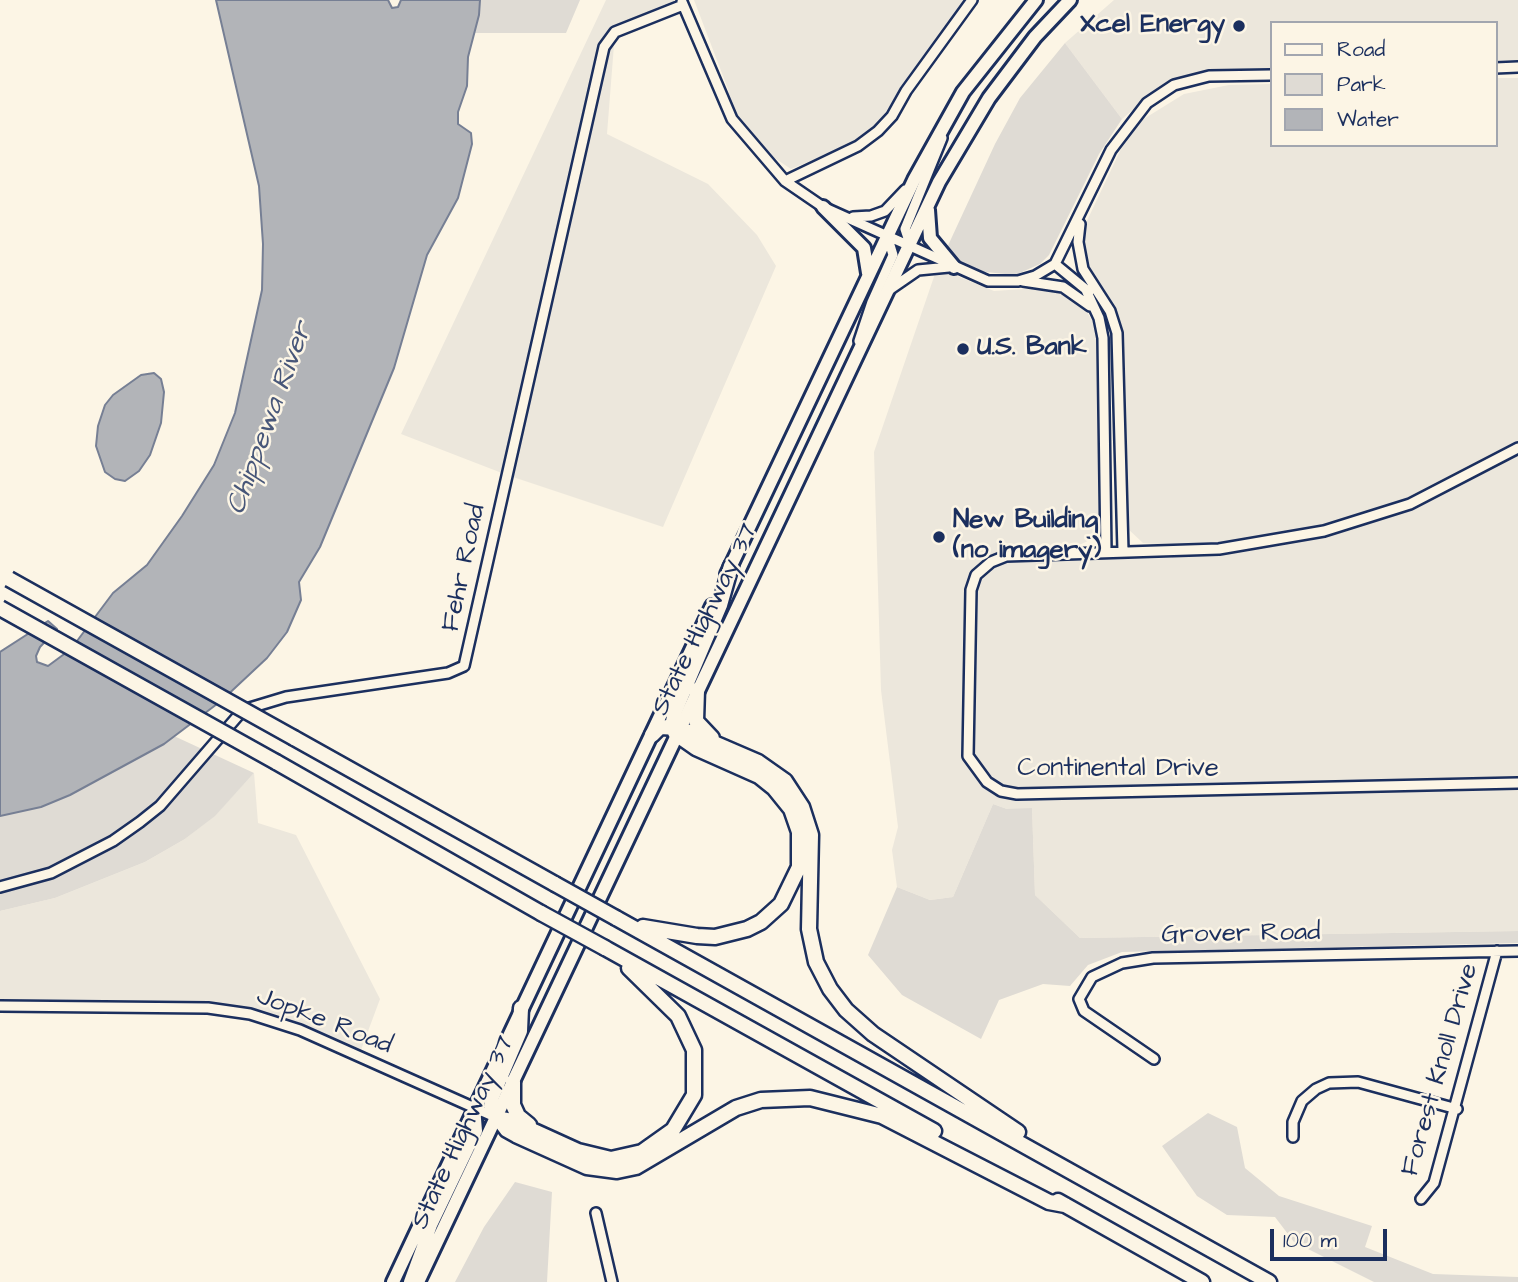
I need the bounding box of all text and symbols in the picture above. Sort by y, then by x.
place label: Xcel Energy [1080,10,1225,42]
marker: Xcel Energy [1231,18,1247,34]
legend [1270,21,1497,147]
text: Road [1337,35,1385,64]
text: Park [1337,70,1386,99]
text: Water [1337,105,1399,134]
water label: Chippewa River [221,319,321,519]
place label: U.S. Bank [977,333,1087,365]
marker: U.S. Bank [955,341,971,357]
street label: Fehr Road [436,501,494,635]
place label: New Building (no imagery) [953,506,1101,568]
street label: State Highway 37 [646,519,766,721]
marker: New Building (no imagery) [931,529,947,545]
street label: Continental Drive [1017,754,1219,786]
street label: Grover Road [1161,918,1321,952]
street label: Forest Knoll Drive [1396,960,1486,1180]
street label: Jopke Road [252,982,396,1062]
street label: State Highway 37 [406,1031,522,1235]
scale bar [1273,1216,1390,1260]
text: 100 m [1283,1226,1337,1255]

